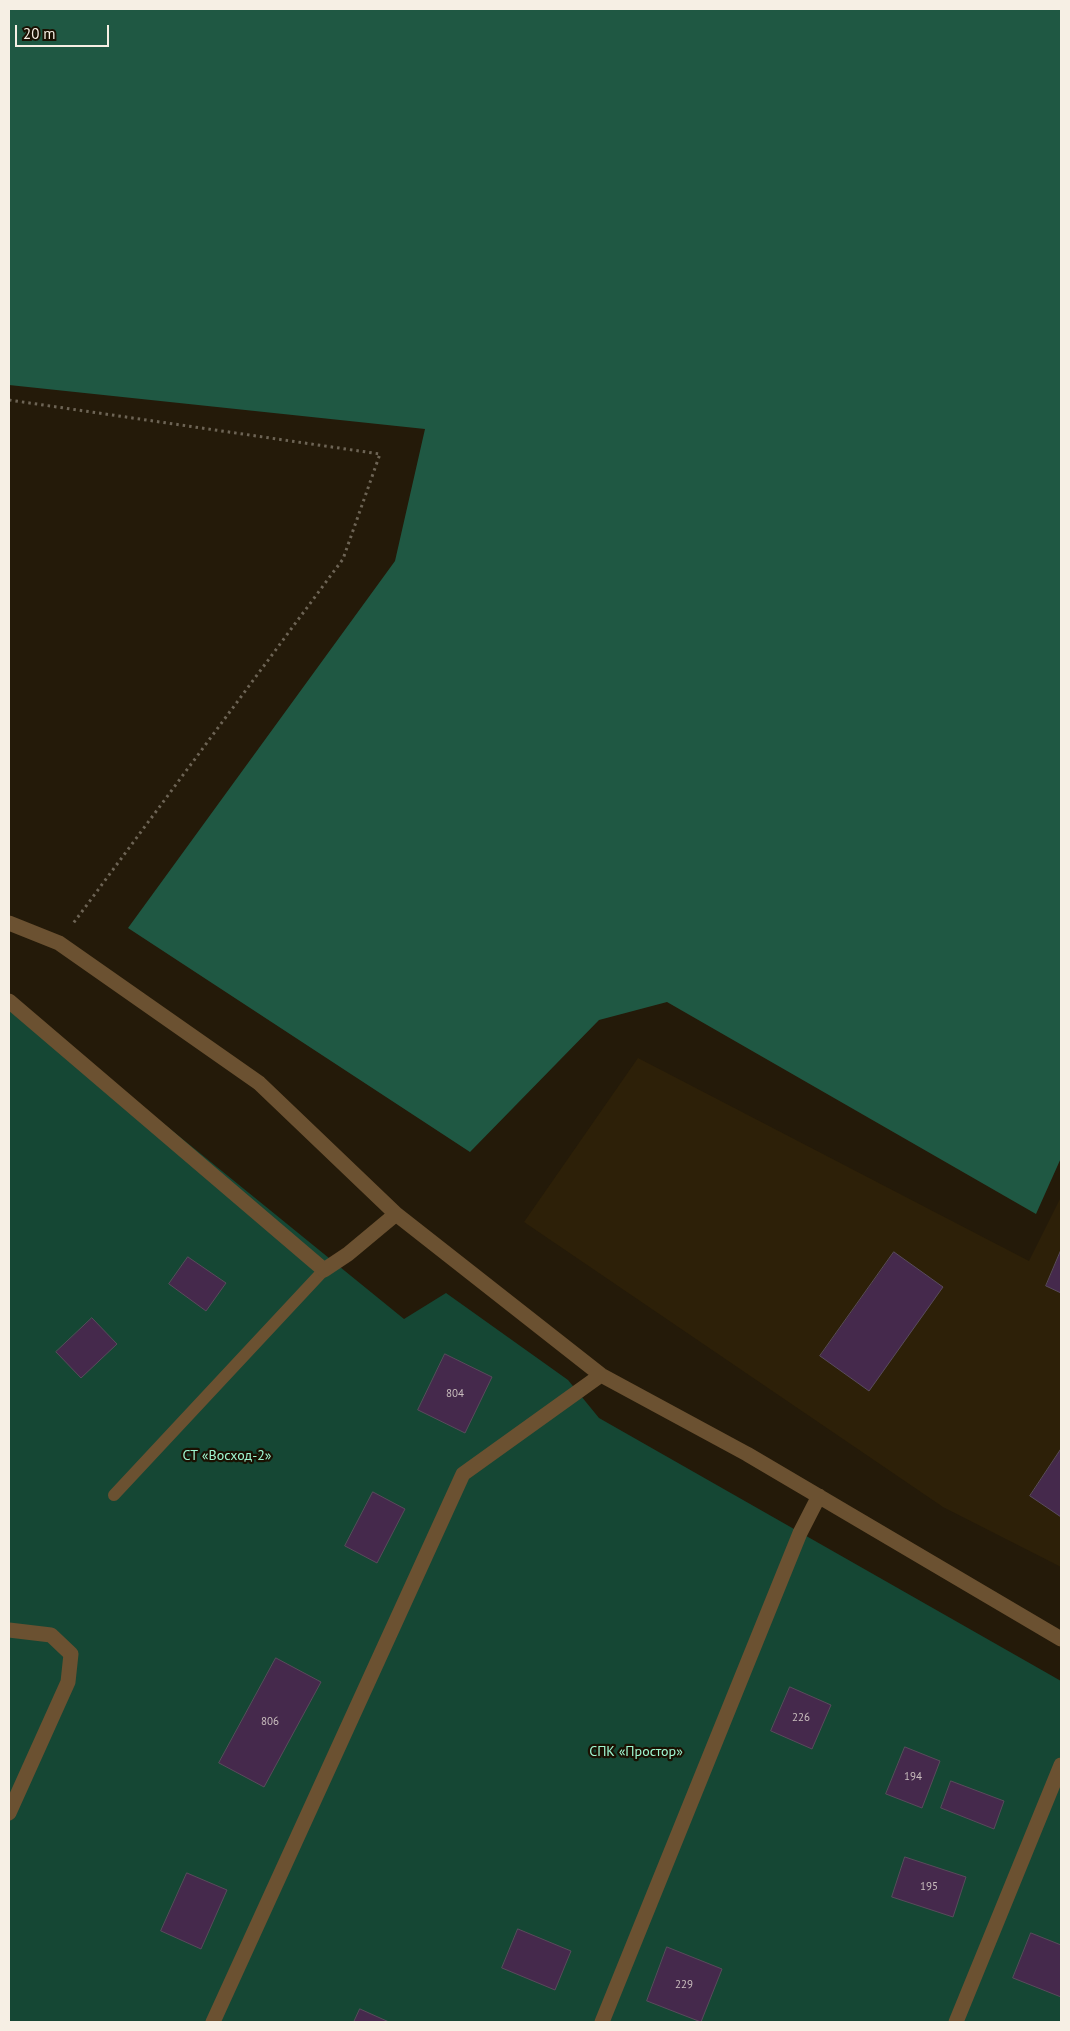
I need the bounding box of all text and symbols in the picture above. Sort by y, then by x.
scale bar [18,15,111,47]
text: 20 m [23,24,56,43]
house number: 804 [446,1387,464,1401]
park label: СТ «Восход-2» [182,1448,272,1464]
house number: 226 [792,1711,810,1725]
house number: 806 [261,1715,279,1729]
park label: СПК «Простор» [589,1744,683,1760]
house number: 194 [904,1770,922,1784]
house number: 195 [920,1880,938,1894]
house number: 229 [675,1978,693,1992]

